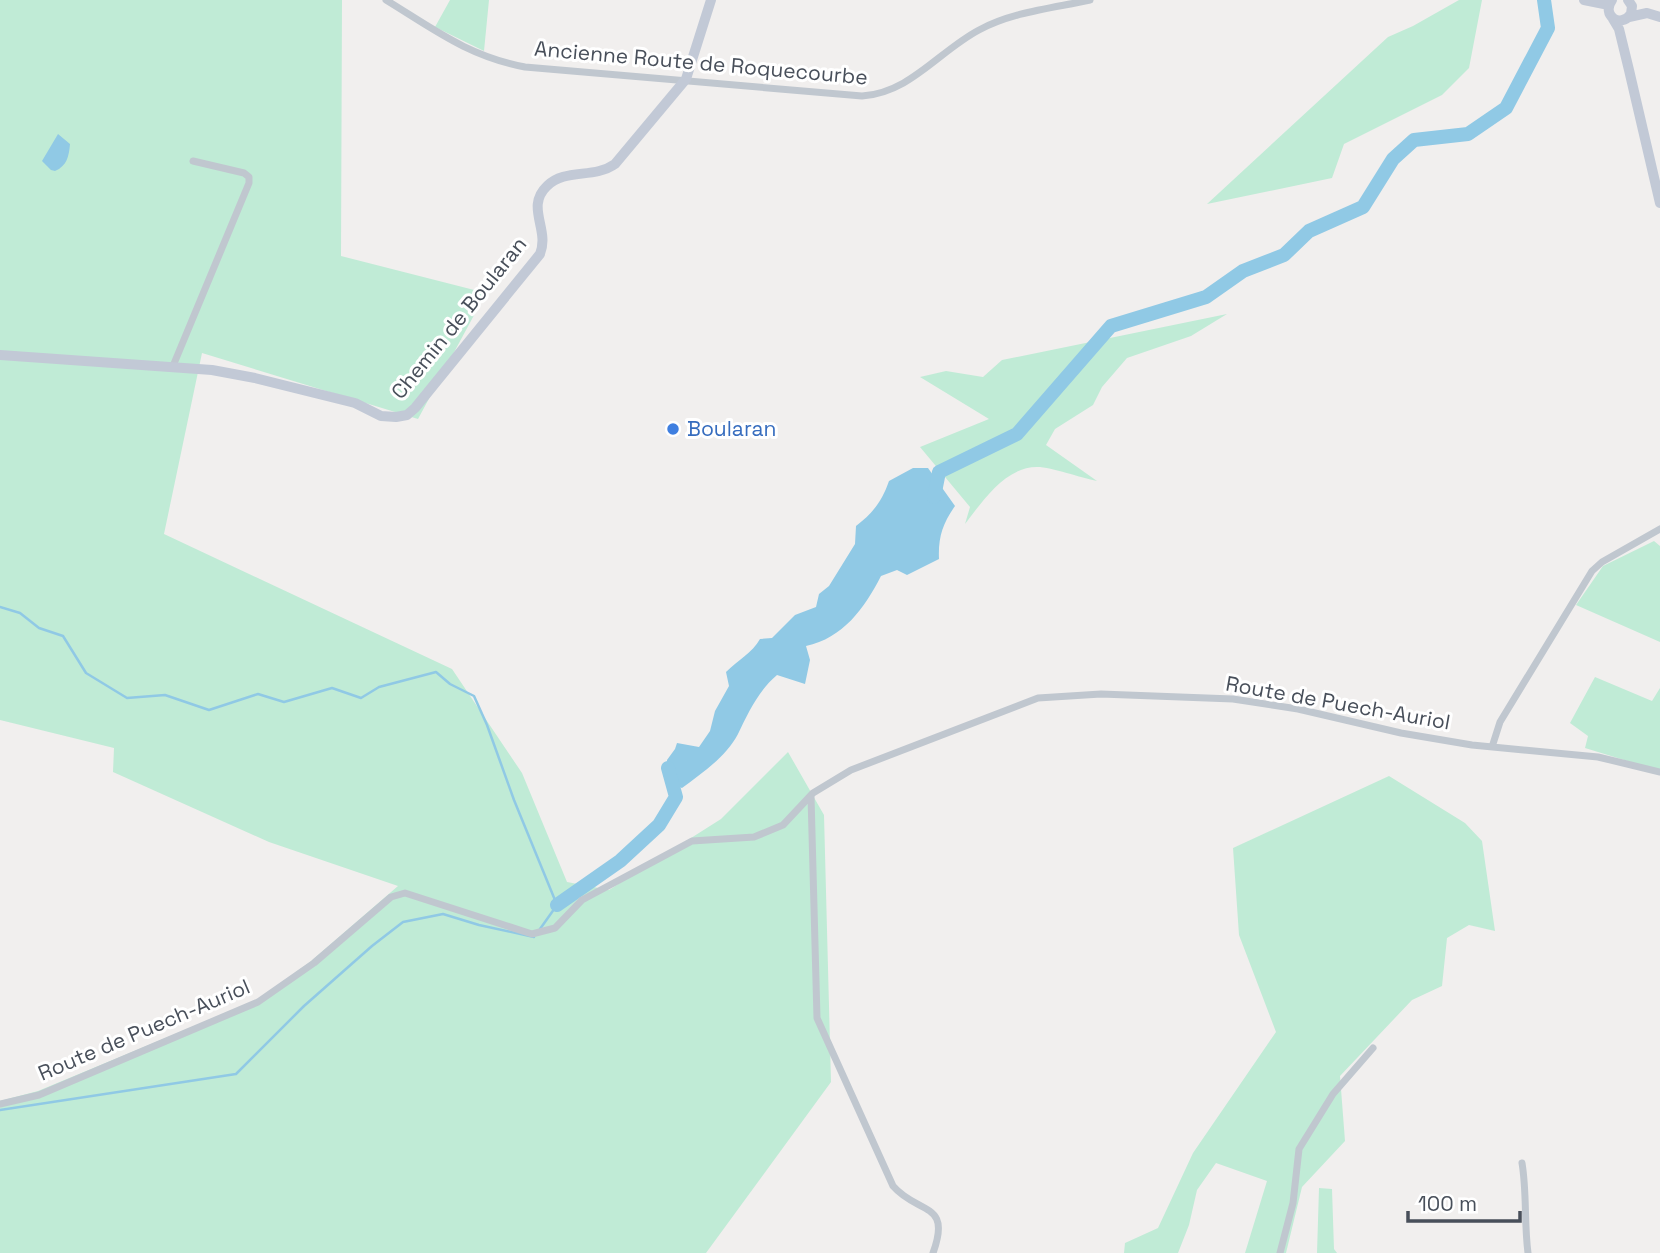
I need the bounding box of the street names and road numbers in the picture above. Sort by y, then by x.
street label: Ancienne Route de Roquecourbe [533,34,869,91]
street label: Chemin de Boularan [385,231,532,404]
street label: Route de Puech-Auriol [1224,669,1452,736]
street label: Route de Puech-Auriol [34,973,254,1086]

